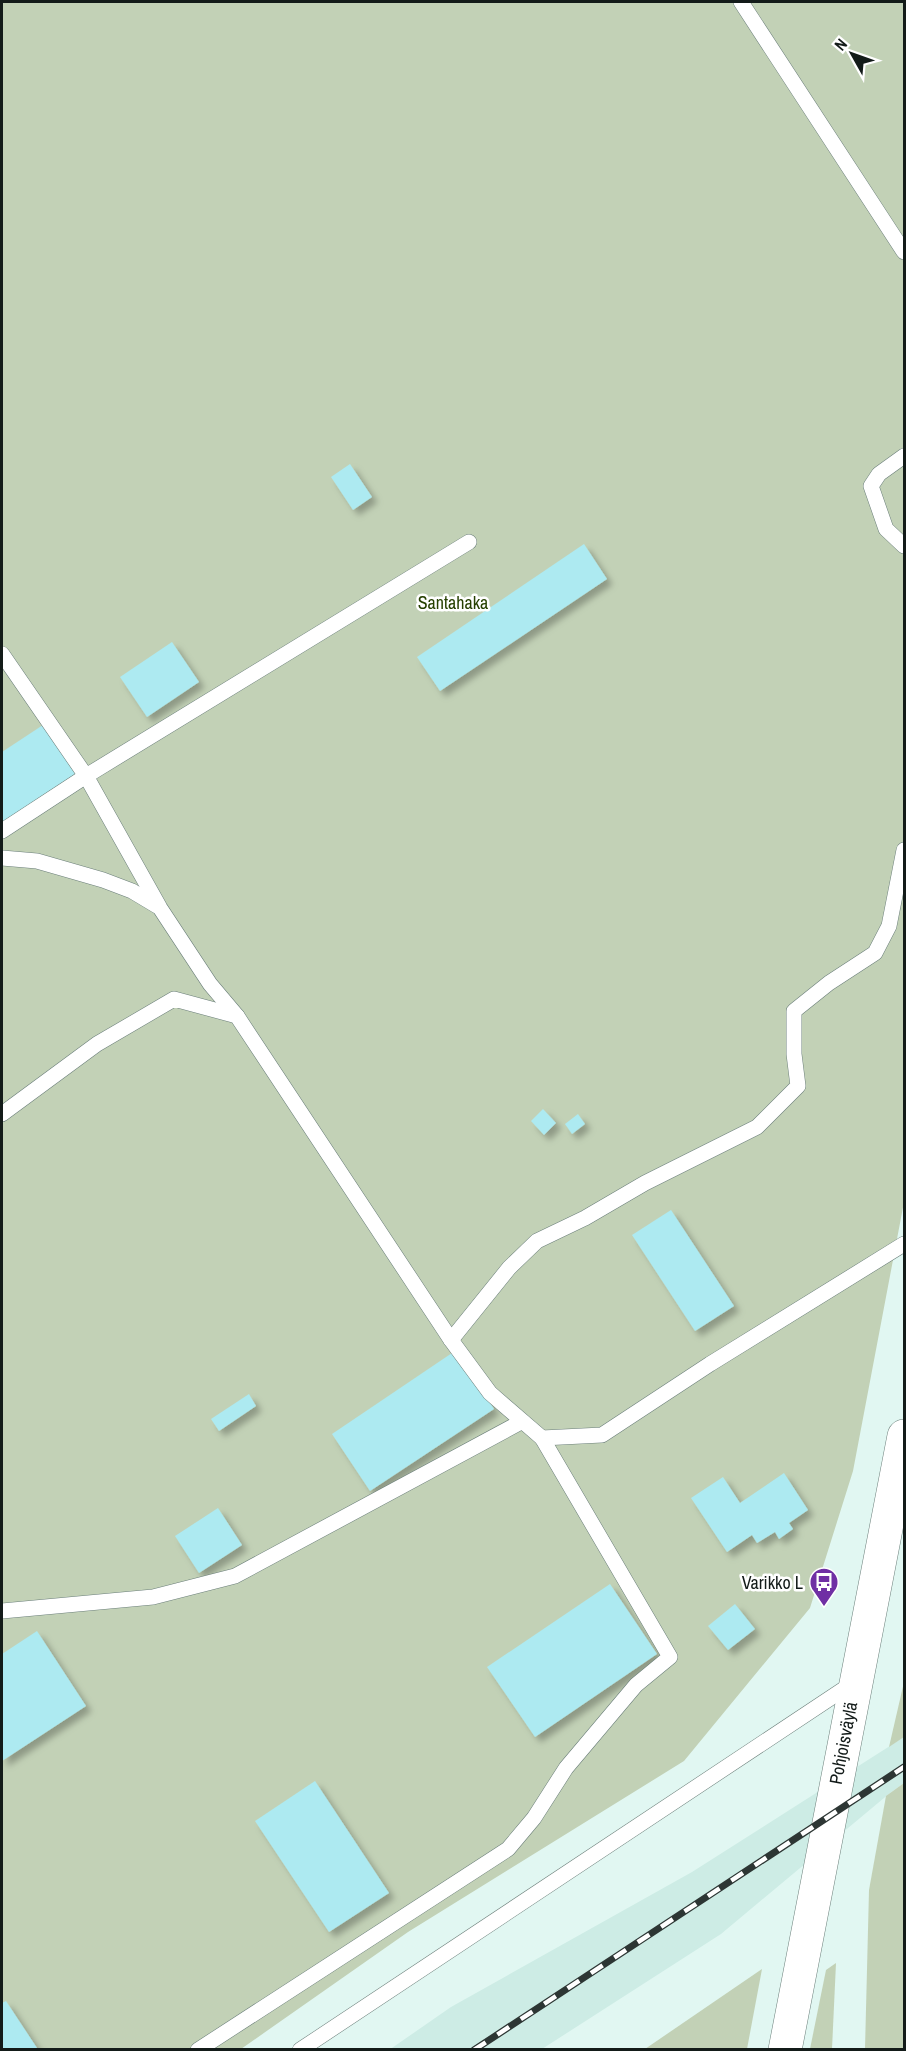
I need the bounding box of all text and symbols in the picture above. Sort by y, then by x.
north arrow [822,24,882,84]
text: N [829,34,852,55]
park label: Santahaka [418,590,488,615]
bus stop icon: Varikko L [808,1566,840,1608]
place label: Varikko L [742,1570,803,1595]
street label: Pohjoisväylä [823,1700,863,1786]

